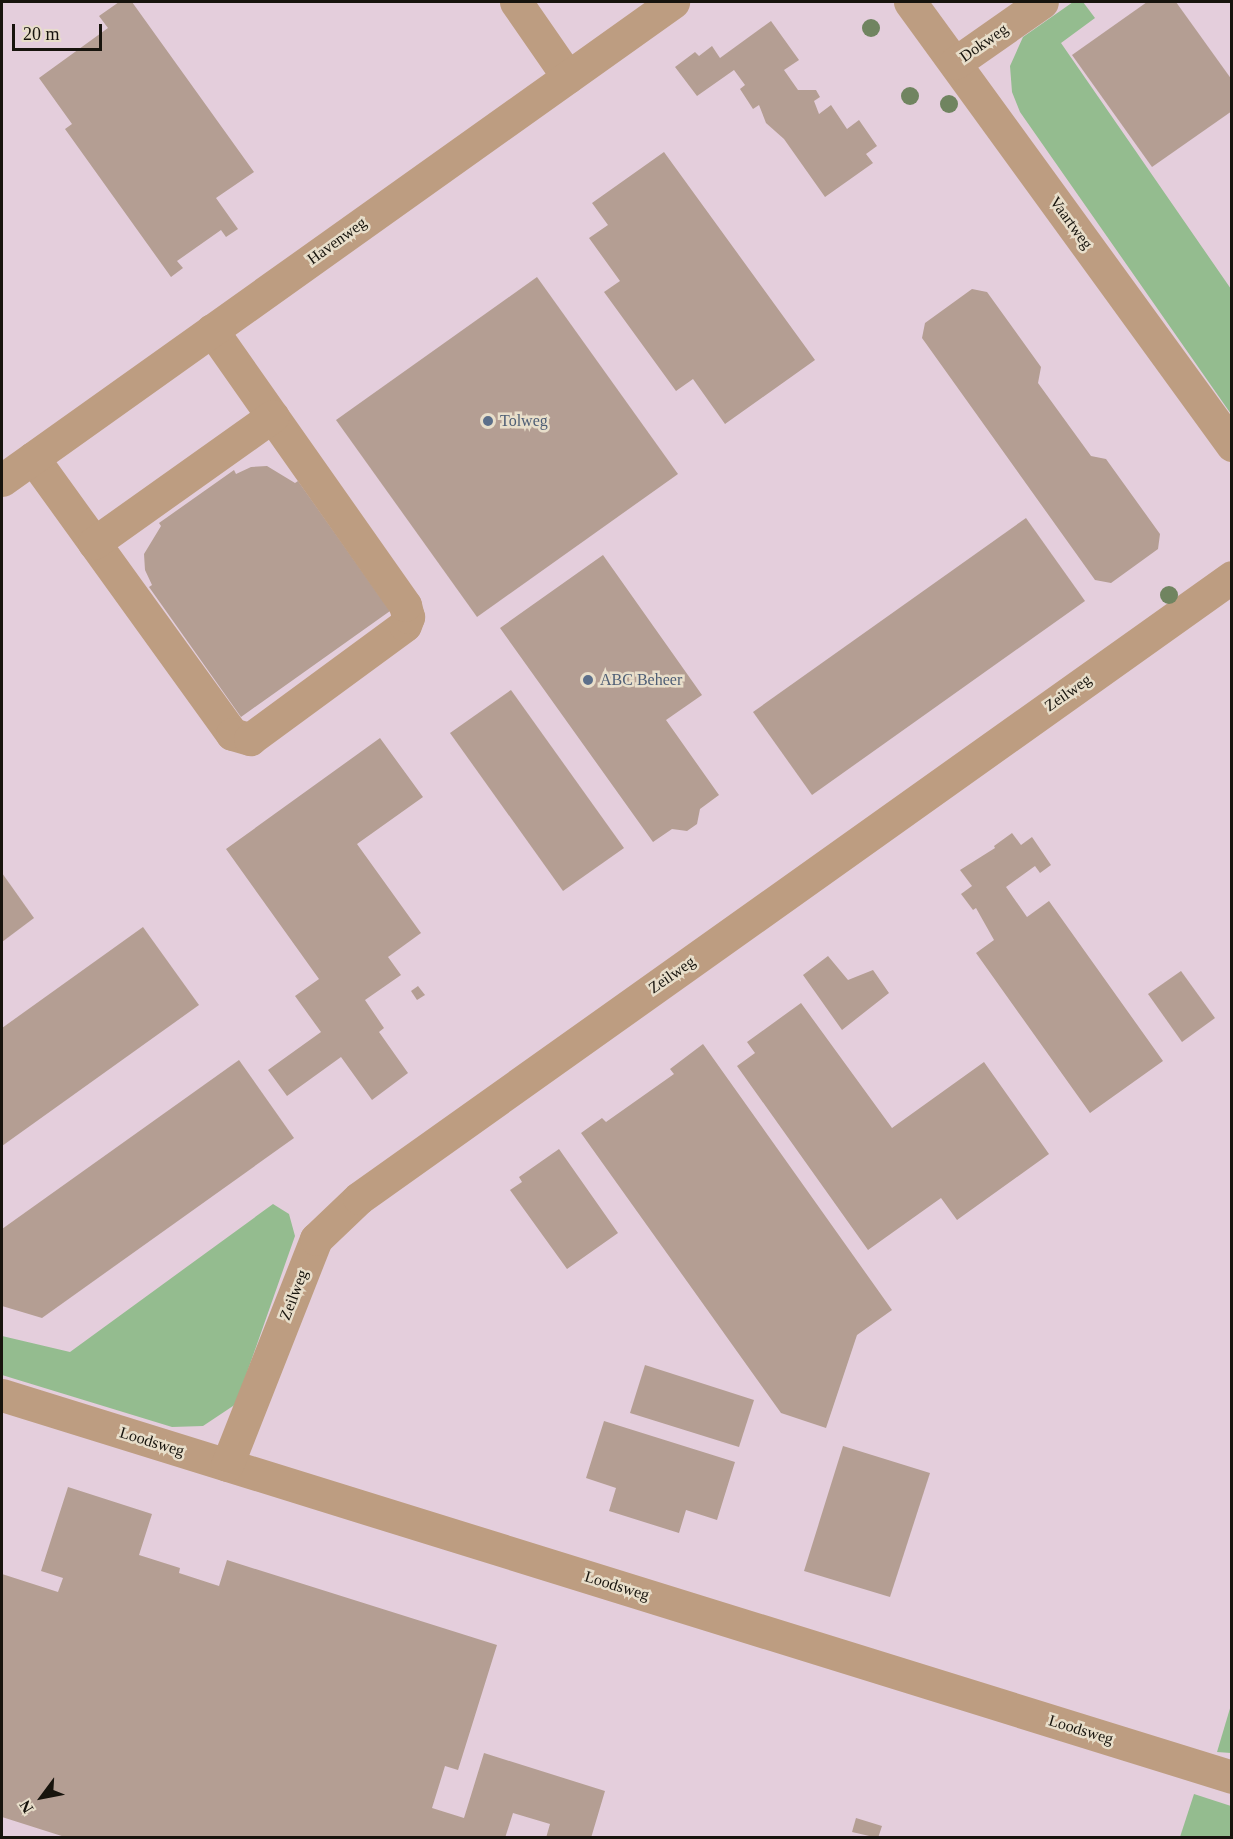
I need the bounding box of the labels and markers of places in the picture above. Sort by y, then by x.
place label: Tolweg [500,411,548,431]
marker: Tolweg [481,414,495,428]
place label: ABC Beheer [600,670,682,690]
marker: ABC Beheer [581,673,595,687]

